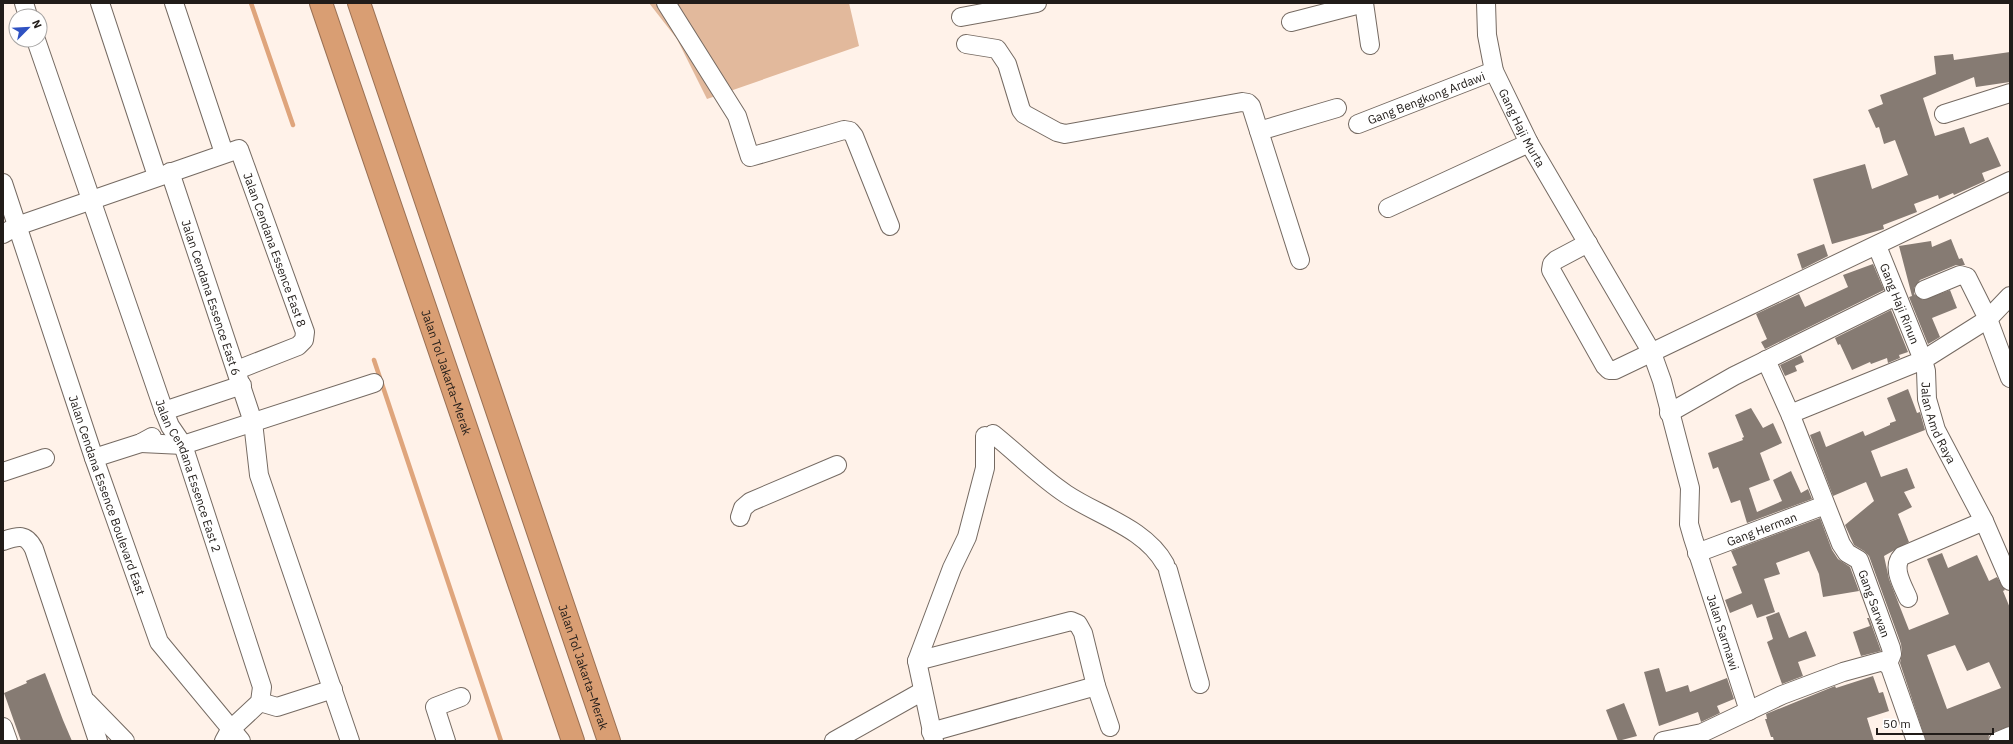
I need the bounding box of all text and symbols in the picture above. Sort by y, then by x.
north arrow [8,8,48,48]
text: N [29,17,45,30]
street label: Gang Bengkong Ardawi [1365,68,1487,127]
street label: Gang Haji Murta [1496,86,1549,170]
street label: Jalan Cendana Essence East 8 [241,170,310,329]
street label: Jalan Cendana Essence East 6 [179,217,244,377]
street label: Gang Haji Rinun [1877,261,1923,346]
street label: Jalan Tol Jakarta–Merak [419,307,476,437]
street label: Jalan Amd Raya [1919,382,1960,466]
street label: Jalan Cendana Essence Boulevard East [66,393,149,597]
street label: Jalan Cendana Essence East 2 [153,397,225,554]
street label: Gang Herman [1724,509,1799,549]
street label: Gang Sarwan [1856,567,1894,639]
street label: Jalan Sarmawi [1704,592,1743,672]
street label: Jalan Tol Jakarta–Merak [556,602,612,732]
scale bar [1877,710,1993,736]
text: 50 m [1883,716,1911,731]

